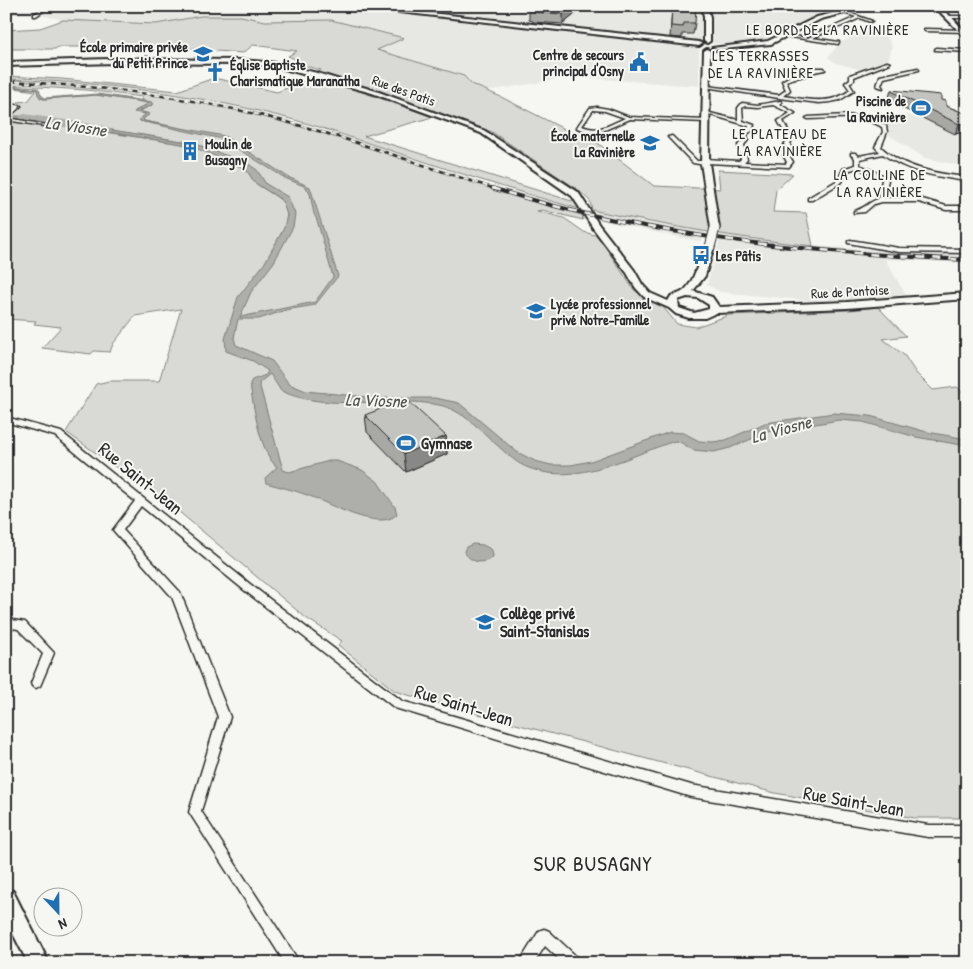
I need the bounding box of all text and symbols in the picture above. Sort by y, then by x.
district label: LE BORD DE LA RAVINIÈRE [746,19,910,40]
place label: École primaire privée du Petit Prince [80,37,188,72]
school or university icon: École primaire privée du Petit Prince [192,43,214,65]
place label: Centre de secours principal d'Osny [533,45,625,82]
district label: LES TERRASSES DE LA RAVINIÈRE [708,45,814,83]
public building icon: Centre de secours principal d'Osny [628,51,650,73]
place label: Église Baptiste Charismatique Maranatha [230,55,360,92]
church icon: Église Baptiste Charismatique Maranatha [204,61,226,83]
street label: Rue des Patis [370,70,438,110]
place label: Piscine de la Ravinière [847,91,906,126]
sports icon: Piscine de la Ravinière [910,97,932,119]
water label: La Viosne [44,109,109,143]
district label: LE PLATEAU DE LA RAVINIÈRE [732,123,828,161]
place label: École maternelle La Ravinière [551,126,635,161]
school or university icon: École maternelle La Ravinière [639,132,661,154]
place label: Moulin de Busagny [205,134,252,171]
building icon: Moulin de Busagny [179,140,201,162]
district label: LA COLLINE DE LA RAVINIÈRE [834,164,926,202]
bus stop icon: Les Pâtis [690,244,712,266]
place label: Les Pâtis [716,246,762,265]
street label: Rue de Pontoise [810,279,890,303]
place label: Lycée professionnel privé Notre-Famille [551,294,651,331]
school or university icon: Lycée professionnel privé Notre-Famille [525,300,547,322]
water label: La Viosne [345,386,408,414]
water label: La Viosne [748,409,815,449]
sports icon: Gymnase [395,432,417,454]
place label: Gymnase [421,432,473,455]
street label: Rue Saint-Jean [93,436,189,520]
place label: Collège privé Saint-Stanislas [500,602,590,642]
school or university icon: Collège privé Saint-Stanislas [474,611,496,633]
street label: Rue Saint-Jean [411,678,517,732]
street label: Rue Saint-Jean [802,779,906,823]
district label: SUR BUSAGNY [533,849,653,878]
north arrow [32,886,82,936]
text: N [56,914,70,935]

